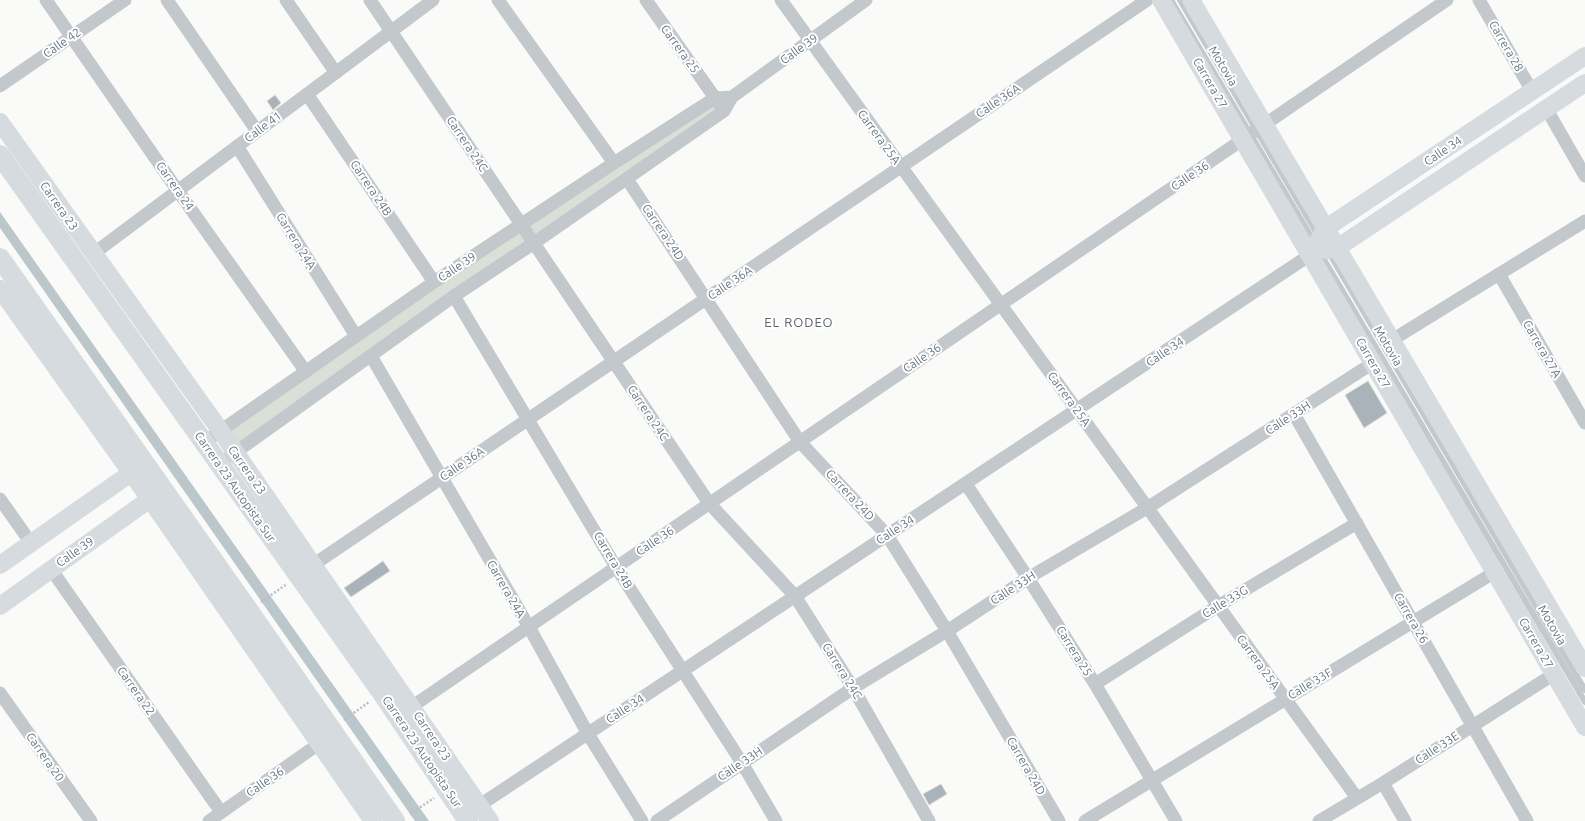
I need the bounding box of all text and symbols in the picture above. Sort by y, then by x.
street label: Carrera 28 [1486,18,1526,74]
street label: Carrera 25 [658,22,702,76]
street label: Calle 42 [40,25,84,61]
street label: Calle 39 [777,31,821,67]
street label: Motovia [1205,43,1241,89]
street label: Carrera 27 [1190,55,1230,111]
street label: Calle 36A [973,81,1023,121]
street label: Carrera 25A [854,107,904,167]
street label: Calle 41 [242,108,284,146]
street label: Carrera 24C [443,114,491,174]
street label: Calle 34 [1421,133,1465,169]
street label: Carrera 24B [347,158,395,218]
street label: Calle 36 [1168,158,1212,194]
street label: Carrera 24 [153,159,197,213]
street label: Carrera 23 [37,179,81,233]
street label: Carrera 24D [639,201,687,263]
street label: Carrera 24A [273,210,319,272]
street label: Calle 39 [435,249,479,285]
street label: Calle 36A [705,263,755,303]
district label: EL RODEO [764,315,834,331]
street label: Carrera 27A [1520,318,1564,380]
street label: Motovia [1371,323,1405,369]
street label: Calle 34 [1143,334,1187,370]
street label: Carrera 27 [1353,335,1393,391]
street label: Calle 36 [900,340,944,376]
street label: Carrera 25A [1044,369,1094,429]
street label: Carrera 24C [624,383,672,443]
street label: Calle 33H [1263,398,1313,438]
street label: Carrera 23 Autopista Sur [191,429,279,545]
street label: Carrera 23 [225,443,269,497]
street label: Calle 36A [437,444,487,484]
street label: Carrera 24D [823,466,877,524]
street label: Calle 34 [873,512,917,548]
street label: Calle 36 [633,523,677,559]
street label: Carrera 24B [590,529,636,591]
street label: Calle 39 [53,534,97,570]
street label: Carrera 24A [484,558,528,620]
street label: Calle 33H [988,568,1038,608]
street label: Calle 33G [1200,583,1250,621]
street label: Carrera 26 [1391,590,1431,646]
street label: Motovia [1535,602,1569,648]
street label: Carrera 27 [1516,615,1556,671]
street label: Carrera 25 [1053,623,1095,679]
street label: Carrera 25A [1233,632,1283,692]
street label: Carrera 24C [819,640,865,702]
street label: Carrera 22 [114,664,158,718]
street label: Calle 33F [1285,665,1335,703]
street label: Calle 34 [603,691,647,727]
street label: Carrera 23 Autopista Sur [379,693,465,811]
street label: Carrera 23 [410,709,454,763]
street label: Calle 33E [1412,728,1462,768]
street label: Carrera 20 [23,730,67,784]
street label: Carrera 24D [1004,734,1048,798]
street label: Calle 33H [715,744,765,784]
street label: Calle 36 [243,764,287,800]

